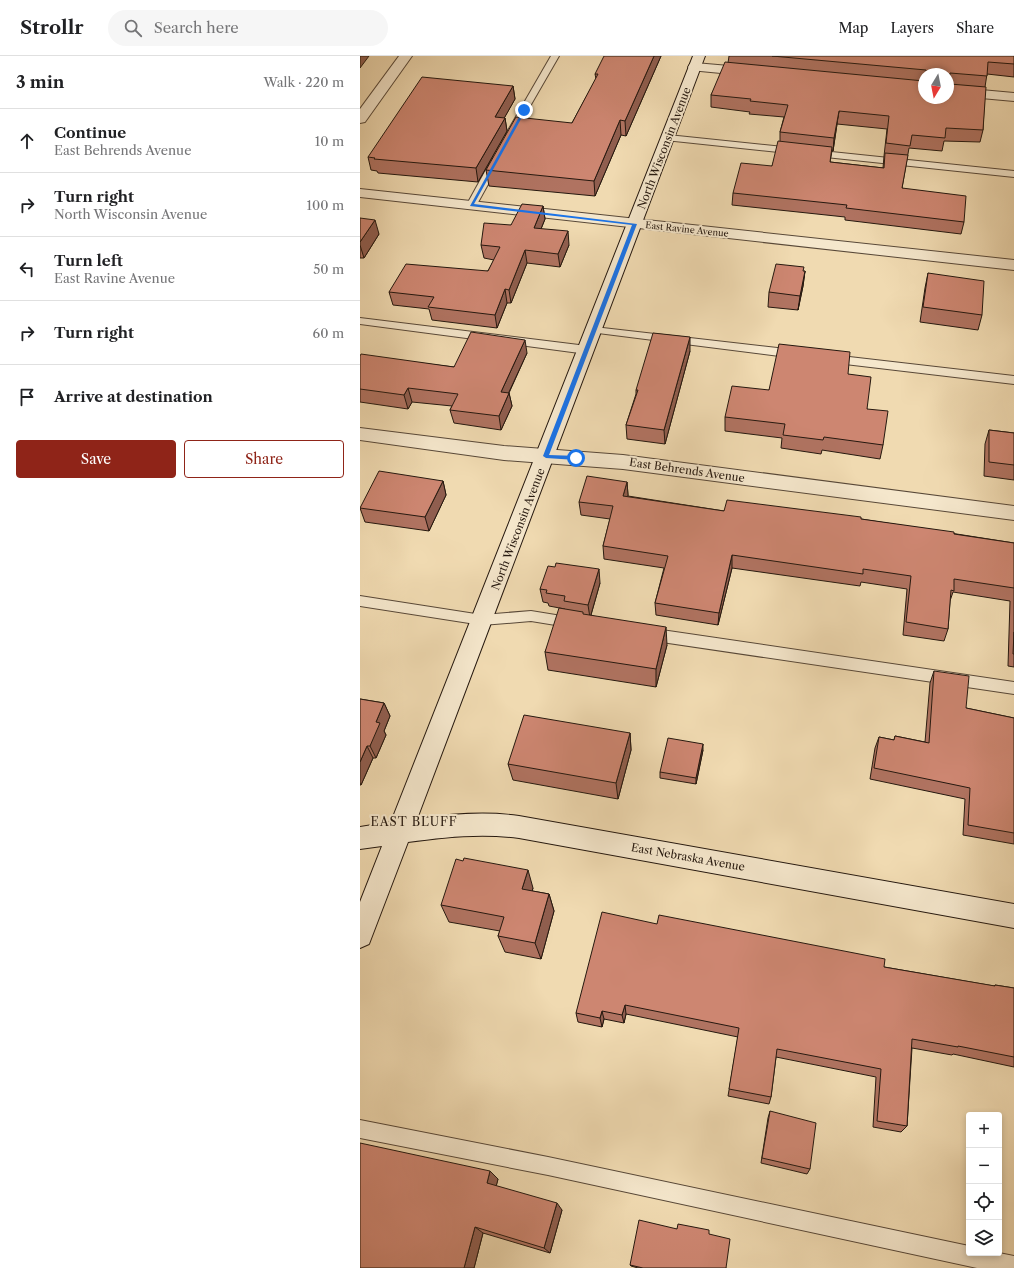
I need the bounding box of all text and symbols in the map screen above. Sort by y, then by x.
search box [108,10,388,46]
text: Strollr [20,16,84,39]
icon: search [122,17,144,39]
text: Search here [154,18,239,37]
text: Map [838,19,868,37]
text: Layers [890,19,934,37]
text: Share [956,19,994,37]
north arrow [918,68,954,104]
text: 3 min [16,72,65,92]
text: Walk · 220 m [264,74,344,90]
street label: North Wisconsin Avenue [634,85,694,211]
route end [515,101,533,119]
text: Continue [54,123,126,142]
icon: ahead [16,130,38,152]
text: 10 m [315,133,344,149]
text: East Behrends Avenue [54,142,191,158]
text: Turn right [54,187,134,206]
icon: right [16,194,38,216]
text: 100 m [306,197,344,213]
text: North Wisconsin Avenue [54,206,207,222]
street label: East Ravine Avenue [645,219,729,239]
text: Turn left [54,251,123,270]
icon: left [16,258,38,280]
text: 50 m [313,261,344,277]
text: East Ravine Avenue [54,270,175,286]
icon: right [16,322,38,344]
text: Turn right [54,323,134,342]
text: 60 m [313,325,344,341]
icon: arrive [16,386,38,408]
text: Arrive at destination [54,387,213,406]
button: Save [16,440,176,478]
button: Share [184,440,344,478]
route start [567,449,585,467]
street label: East Behrends Avenue [628,455,746,485]
street label: North Wisconsin Avenue [488,466,548,592]
district label: EAST BLUFF [370,814,458,829]
street label: East Nebraska Avenue [630,840,746,874]
map controls [966,1112,1002,1256]
button: + [966,1112,1002,1148]
button: − [966,1148,1002,1184]
button: locate [966,1184,1002,1220]
button: layers [966,1220,1002,1256]

